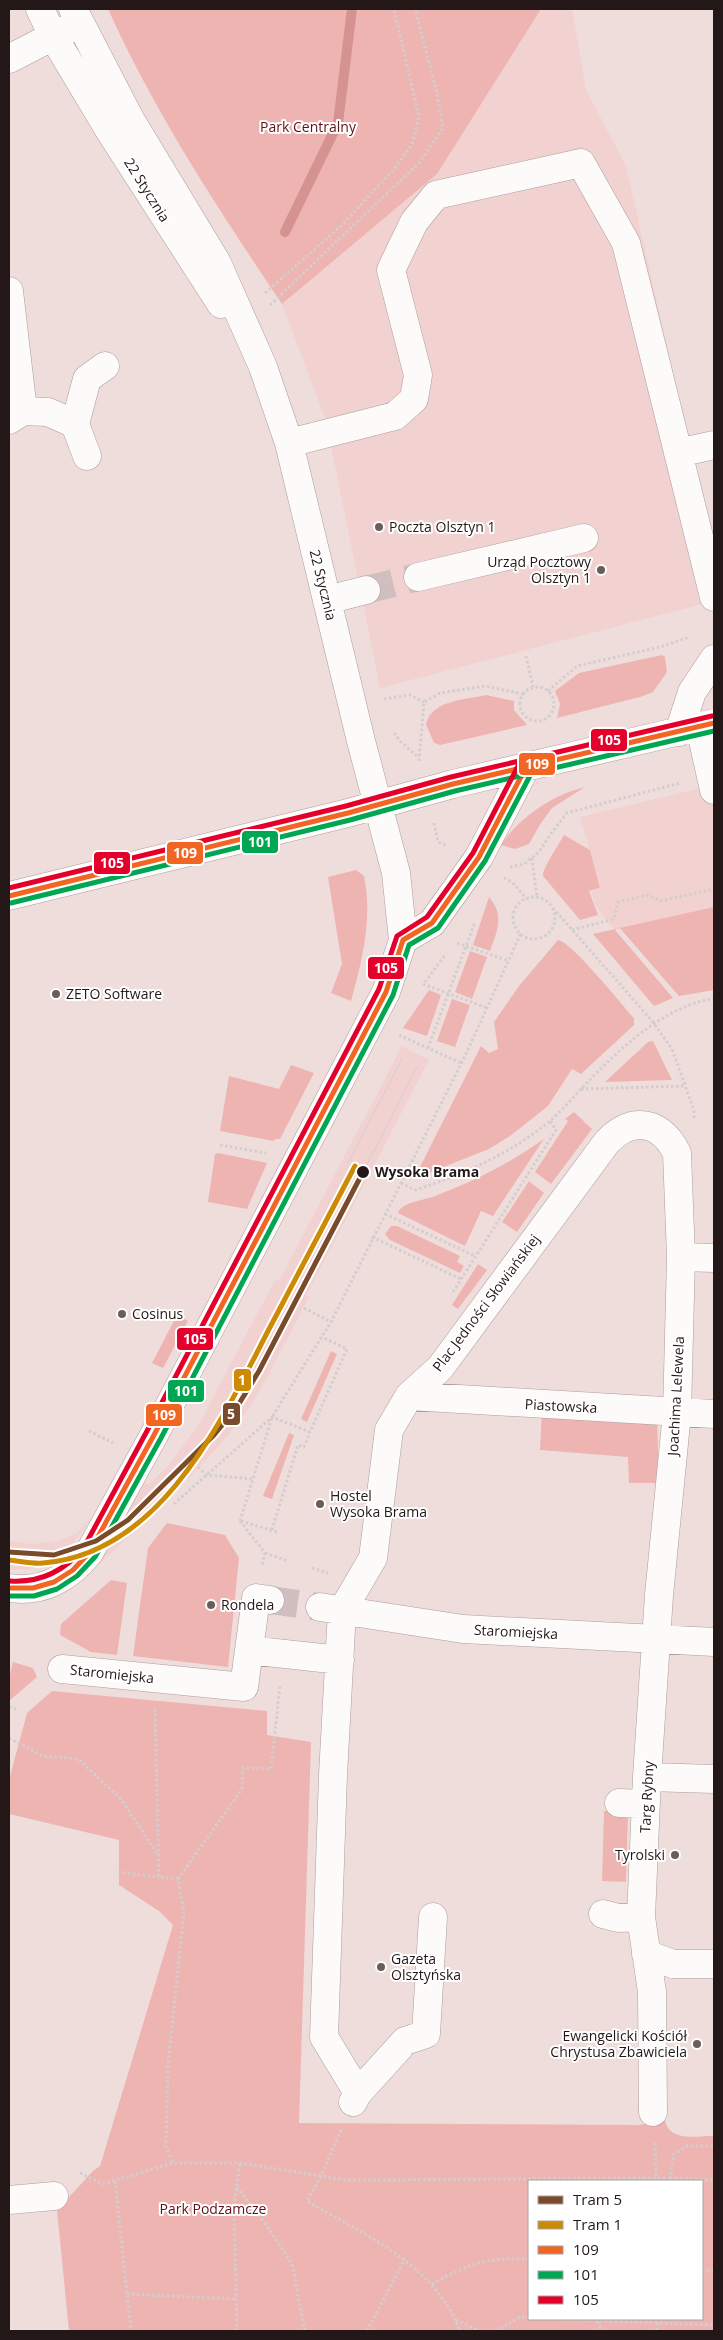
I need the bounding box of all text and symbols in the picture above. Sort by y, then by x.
park label: Park Centralny [260,117,357,136]
street label: 22 Stycznia [120,154,175,226]
place label: Poczta Olsztyn 1 [389,517,495,536]
marker: Poczta Olsztyn 1 [373,521,385,533]
street label: 22 Stycznia [305,547,341,622]
place label: Urząd Pocztowy Olsztyn 1 [487,552,592,587]
marker: Urząd Pocztowy Olsztyn 1 [595,564,607,576]
line badge: 105 [590,728,628,752]
text: 105 [597,730,621,749]
line badge: 109 [518,752,556,776]
text: 109 [525,754,549,773]
line badge: 101 [241,830,279,854]
text: 101 [248,832,272,851]
line badge: 109 [166,841,204,865]
text: 109 [173,843,197,862]
line badge: 105 [93,851,131,875]
text: 105 [100,853,124,872]
line badge: 105 [367,956,405,980]
text: 105 [374,958,398,977]
place label: ZETO Software [66,984,162,1003]
marker: ZETO Software [50,988,62,1000]
place label: Wysoka Brama [375,1162,479,1181]
marker: Wysoka Brama [355,1164,371,1180]
street label: Plac Jedności Słowiańskiej [428,1230,543,1375]
place label: Cosinus [132,1304,184,1323]
marker: Cosinus [116,1308,128,1320]
line badge: 105 [176,1327,214,1351]
text: 105 [183,1329,207,1348]
street label: Joachima Lelewela [663,1336,688,1458]
line badge: 1 [233,1368,252,1392]
text: 1 [238,1370,246,1389]
line badge: 101 [167,1379,205,1403]
text: 101 [174,1381,198,1400]
street label: Piastowska [524,1394,598,1417]
line badge: 5 [222,1402,241,1426]
line badge: 109 [145,1403,183,1427]
text: 5 [227,1404,235,1423]
text: 109 [152,1405,176,1424]
place label: Hostel Wysoka Brama [330,1486,427,1521]
marker: Hostel Wysoka Brama [314,1498,326,1510]
place label: Rondela [221,1595,274,1614]
marker: Rondela [205,1599,217,1611]
street label: Staromiejska [473,1620,559,1643]
street label: Staromiejska [69,1660,155,1687]
street label: Targ Rybny [635,1759,658,1834]
place label: Tyrolski [615,1845,665,1864]
marker: Tyrolski [669,1849,681,1861]
place label: Gazeta Olsztyńska [391,1949,461,1984]
marker: Gazeta Olsztyńska [375,1961,387,1973]
place label: Ewangelicki Kościół Chrystusa Zbawiciela [550,2026,687,2061]
marker: Ewangelicki Kościół Chrystusa Zbawiciela [691,2038,703,2050]
legend [528,2180,703,2320]
text: Tram 5 [573,2189,622,2209]
park label: Park Podzamcze [160,2199,267,2218]
text: Tram 1 [573,2214,622,2234]
text: 109 [573,2239,599,2259]
text: 101 [573,2264,599,2284]
text: 105 [573,2289,599,2309]

